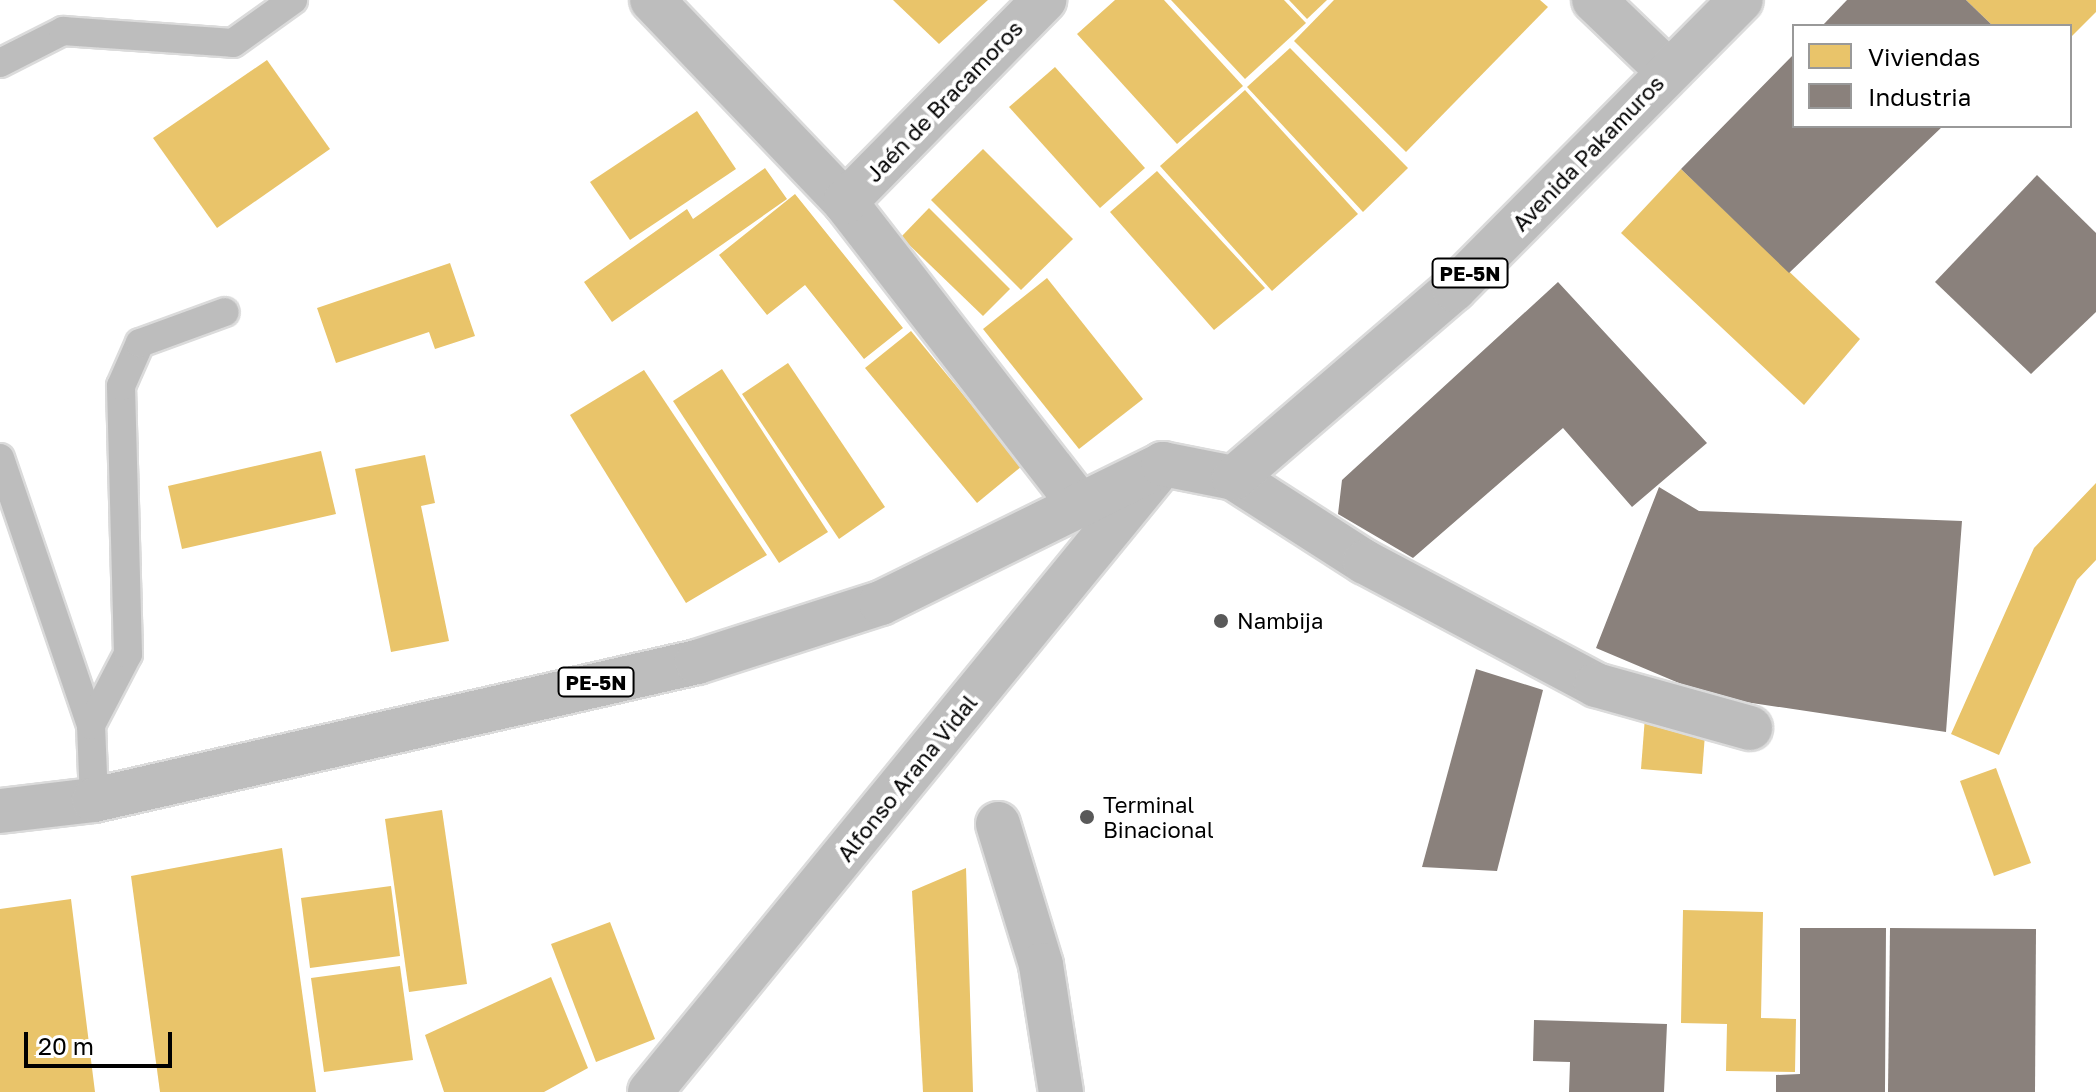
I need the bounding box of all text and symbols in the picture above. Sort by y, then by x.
street label: Jaén de Bracamoros [860,15,1028,187]
legend [1792,24,2072,128]
text: Viviendas [1868,42,1980,71]
street label: Avenida Pakamuros [1507,70,1669,236]
text: Industria [1868,82,1971,111]
road number: PE-5N [1430,257,1510,289]
place label: Nambija [1237,608,1323,634]
marker: Nambija [1212,612,1230,630]
road number: PE-5N [556,666,636,698]
street label: Alfonso Arana Vidal [832,689,982,867]
place label: Terminal Binacional [1103,791,1214,842]
marker: Terminal Binacional [1078,808,1096,826]
scale bar [28,1016,176,1066]
text: 20 m [38,1031,94,1060]

